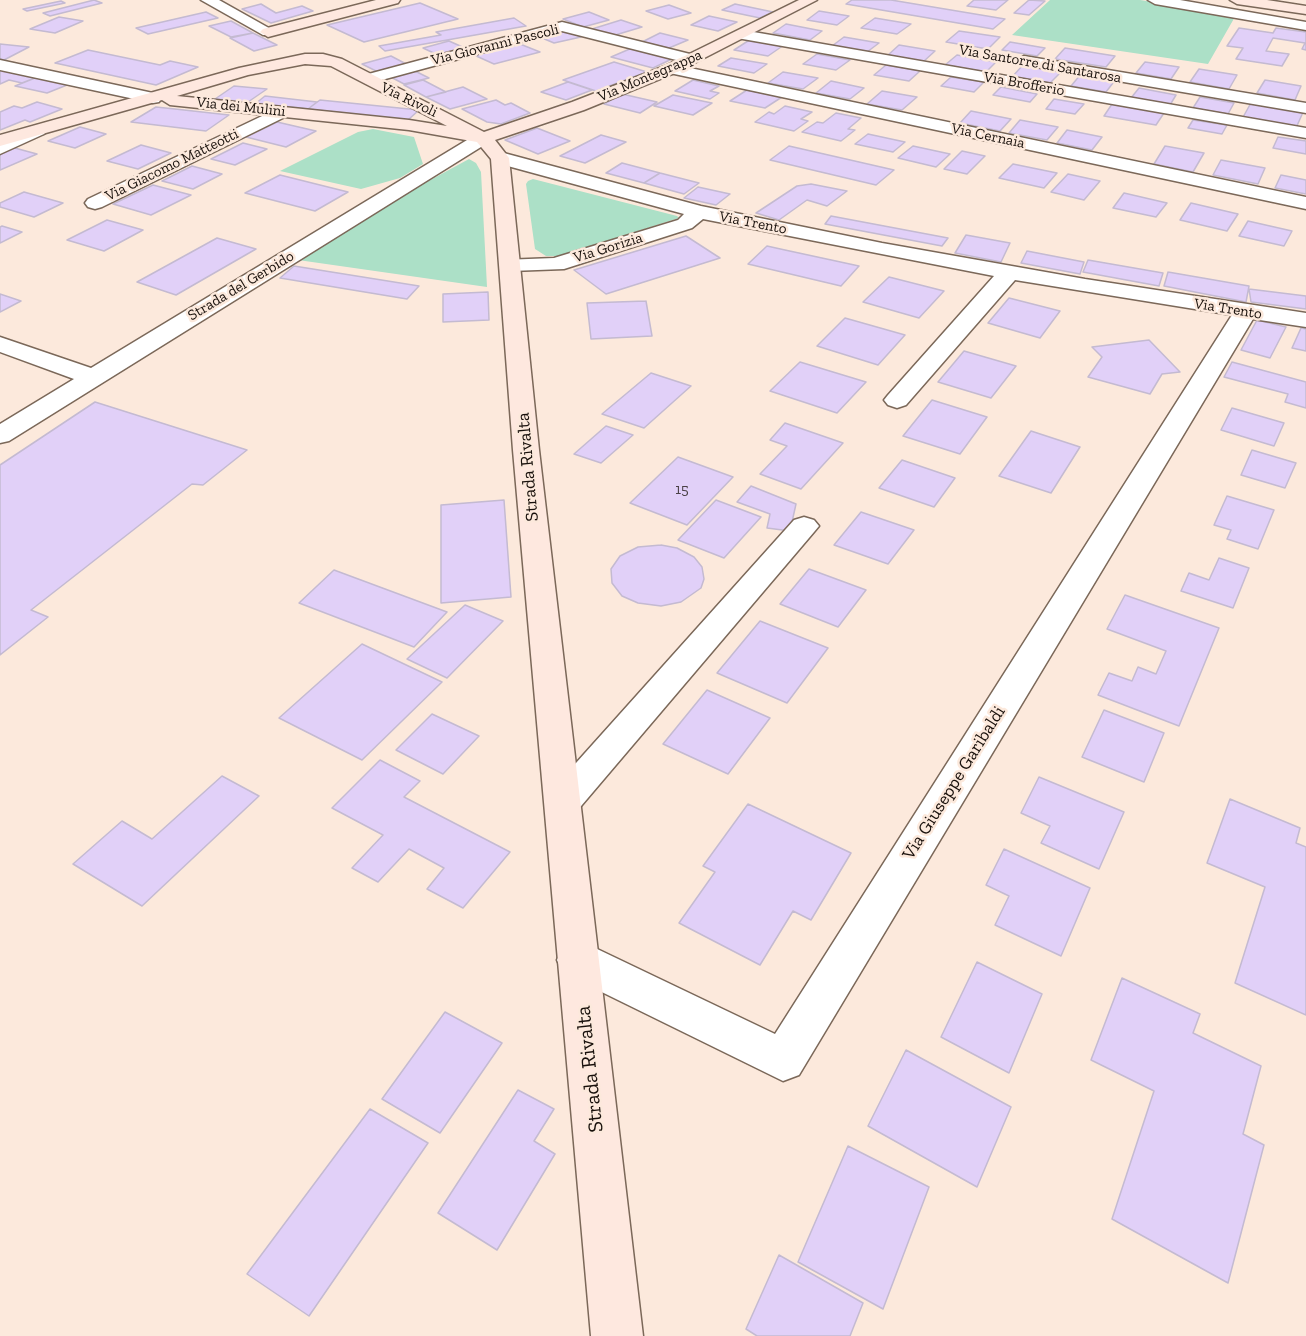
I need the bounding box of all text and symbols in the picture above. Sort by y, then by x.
street label: Via Giovanni Pascoli [429,20,561,70]
street label: Via Santorre di Santarosa [957,41,1123,87]
street label: Via Montegrappa [595,46,705,106]
street label: Via Brofferio [982,68,1066,100]
street label: Via Rivoli [378,79,440,121]
street label: Via dei Mulini [196,93,286,121]
street label: Via Cernaia [950,119,1026,153]
street label: Via Giacomo Matteotti [102,125,242,205]
street label: Via Trento [718,208,788,238]
street label: Via Gorizia [571,229,645,267]
street label: Strada del Gerbido [185,247,297,325]
street label: Via Trento [1193,295,1263,323]
street label: Strada Rivalta [512,412,544,522]
house number: 15 [675,481,689,499]
street label: Via Giuseppe Garibaldi [898,702,1010,864]
street label: Strada Rivalta [571,1004,609,1134]

